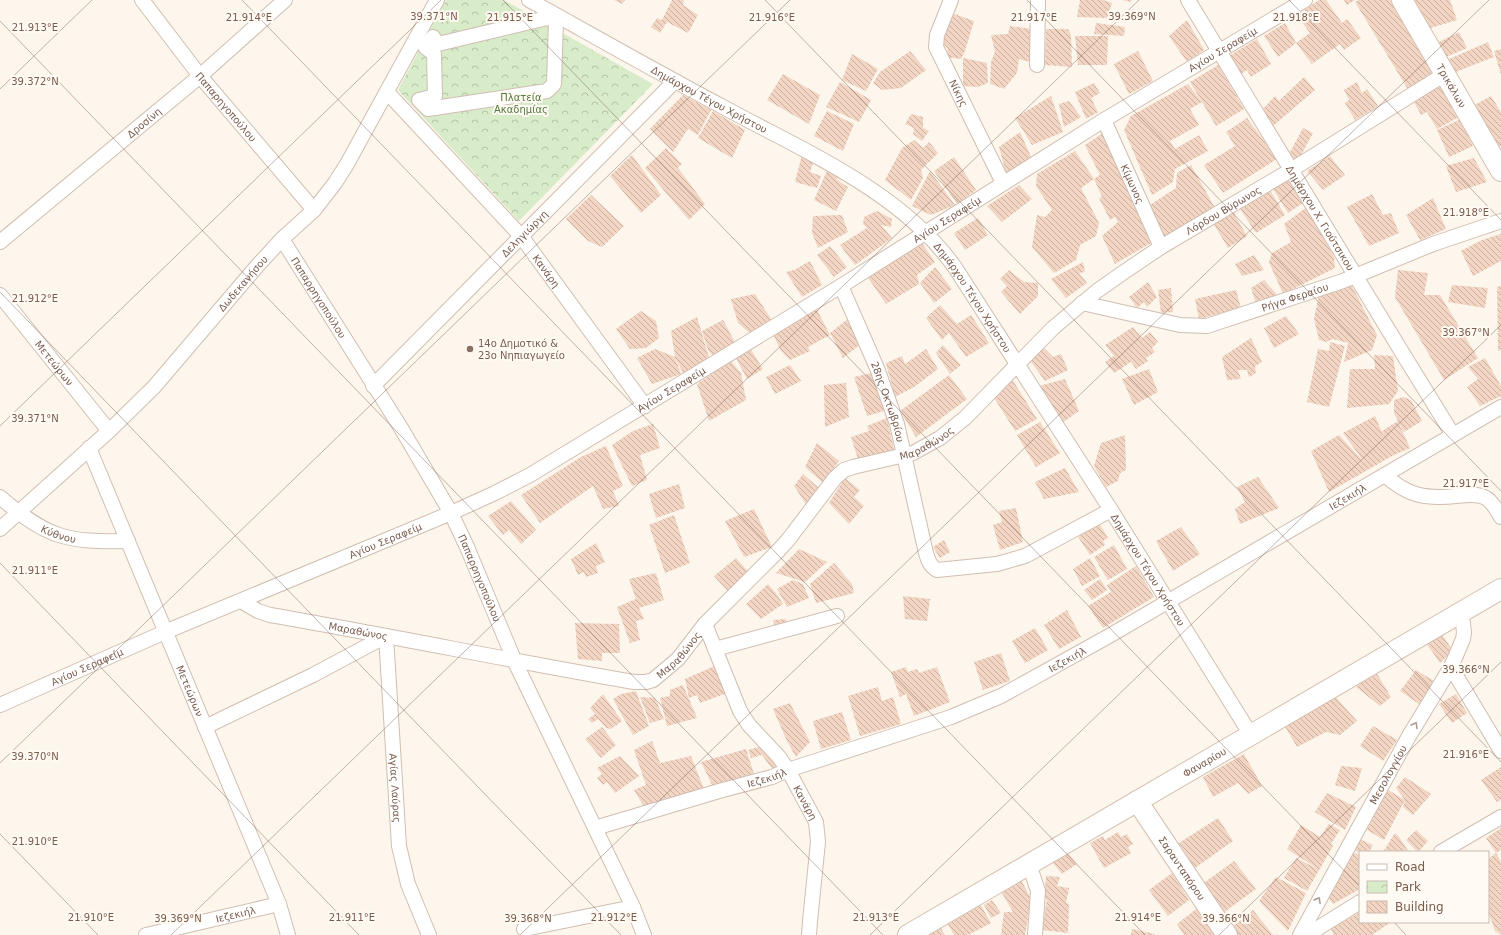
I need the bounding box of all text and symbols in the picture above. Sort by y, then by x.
text: 39.371°N [410,11,458,22]
text: 39.369°N [1108,11,1156,22]
text: 21.914°E [226,12,272,23]
text: 21.915°E [487,12,533,23]
text: 21.916°E [749,12,795,23]
text: 21.917°E [1011,12,1057,23]
text: 21.918°E [1273,12,1319,23]
text: 21.913°E [12,22,58,33]
street label: Αγίου Σεραφείμ [1186,24,1259,74]
street label: Τρικάλων [1434,61,1469,110]
street label: Δημάρχου Τέγου Χρήστου [650,64,769,135]
street label: Παπαρηγοπούλου [194,70,259,144]
text: 39.372°N [11,76,59,87]
street label: Νίκης [947,78,970,108]
park label: Πλατεία Ακαδημίας [494,92,548,115]
street label: Δροσίνη [125,105,163,140]
street label: Κίμωνος [1119,162,1146,205]
street label: Δημάρχου Χ. Γιούτσικου [1284,163,1357,273]
street label: Λόρδου Βύρωνος [1184,184,1263,237]
street label: Αγίου Σεραφείμ [911,193,983,245]
text: 21.918°E [1443,207,1489,218]
street label: Δεληγιώργη [499,208,550,259]
street label: Δημάρχου Τέγου Χρήστου [932,240,1014,354]
street label: Κανάρη [531,252,562,290]
street label: Δωδεκανήσου [216,253,270,313]
street label: Παπαρρηγοπούλου [289,255,348,340]
street label: Ρήγα Φεραίου [1260,281,1330,313]
text: 21.912°E [12,293,58,304]
text: 39.367°N [1442,327,1490,338]
street label: Μετεώρων [33,338,76,388]
place label: 14ο Δημοτικό & 23ο Νηπιαγωγείο [478,338,565,361]
marker: 14ο Δημοτικό & 23ο Νηπιαγωγείο [465,344,475,354]
street label: 28ης Οκτωβρίου [869,360,906,443]
street label: Αγίου Σεραφείμ [635,364,708,414]
text: 39.371°N [11,413,59,424]
street label: Μαραθώνος [898,424,956,461]
text: 21.917°E [1443,478,1489,489]
street label: Ιεζεκιήλ [1327,482,1368,512]
street label: Δημάρχου Τέγου Χρήστου [1109,512,1187,628]
street label: Αγίου Σεραφείμ [347,520,424,560]
street label: Κύθνου [39,523,77,545]
street label: Παπαρρηγοπούλου [456,533,503,623]
text: 21.911°E [12,565,58,576]
street label: Μαραθώνος [328,620,389,642]
street label: Μαραθώνος [654,629,703,680]
street label: Ιεζεκιήλ [1047,644,1088,674]
street label: Αγίου Σεραφείμ [49,646,125,687]
street label: Μετεώρων [175,664,206,718]
text: 39.366°N [1442,664,1490,675]
one-way arrow [1411,722,1418,729]
street label: Μεσολογγίου [1367,743,1409,806]
street label: Φαναρίου [1181,745,1228,779]
text: 21.916°E [1443,749,1489,760]
text: 39.370°N [11,751,59,762]
street label: Αγίας Λαύρας [388,753,403,823]
street label: Ιεζεκιήλ [746,766,788,789]
street label: Κανάρη [792,783,819,822]
street label: Σαρανταπόρου [1157,834,1208,902]
text: 21.910°E [12,836,58,847]
legend [1359,851,1489,923]
text: Road [1395,860,1425,874]
text: Park [1395,880,1421,894]
one-way arrow [1314,897,1321,904]
text: Building [1395,900,1444,914]
street label: Ιεζεκιήλ [214,904,257,924]
text: 21.910°E [68,912,114,923]
text: 21.911°E [329,912,375,923]
text: 21.912°E [591,912,637,923]
text: 21.913°E [853,912,899,923]
text: 21.914°E [1115,912,1161,923]
text: 39.369°N [154,913,202,924]
text: 39.368°N [504,913,552,924]
text: 39.366°N [1202,913,1250,924]

